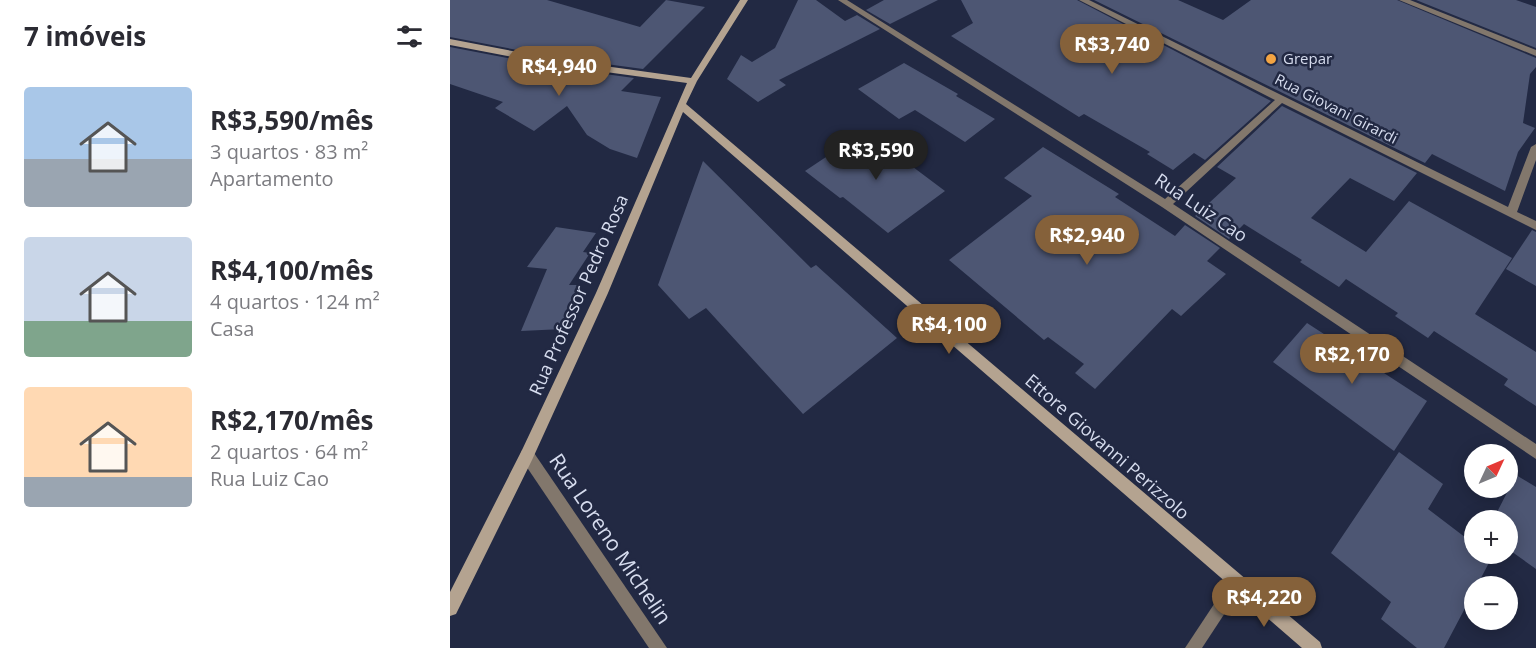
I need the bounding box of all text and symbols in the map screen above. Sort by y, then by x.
text: 7 imóveis [24,18,146,54]
icon: filters [393,20,426,53]
pin: R$3,740 [1057,24,1167,75]
text: R$3,740 [1074,30,1150,57]
pin: R$4,940 [504,46,614,97]
place label: Grepar [1283,48,1332,68]
text: R$4,940 [521,52,597,79]
marker: Grepar [1264,52,1278,66]
street label: Rua Giovani Girardi [1272,68,1401,148]
text: R$3,590/mês [210,102,373,138]
icon: home [72,111,144,183]
pin: R$3,590 [821,130,931,181]
text: R$3,590 [838,136,914,163]
text: 3 quartos · 83 m² [210,138,368,165]
text: Apartamento [210,165,334,192]
street label: Rua Luiz Cao [1150,167,1253,247]
street label: Rua Professor Pedro Rosa [523,190,633,399]
pin: R$2,940 [1032,215,1142,266]
text: R$2,940 [1049,221,1125,248]
text: R$4,100/mês [210,252,373,288]
icon: home [72,261,144,333]
text: 4 quartos · 124 m² [210,288,380,315]
pin: R$4,100 [894,304,1004,355]
text: R$4,100 [911,310,987,337]
text: Casa [210,315,254,342]
pin: R$2,170 [1297,334,1407,385]
text: R$2,170 [1314,340,1390,367]
street label: Ettore Giovanni Perizzolo [1020,368,1195,524]
text: R$2,170/mês [210,402,373,438]
icon: home [72,411,144,483]
text: 2 quartos · 64 m² [210,438,368,465]
north arrow [1464,444,1518,498]
map controls [1464,444,1518,630]
street label: Rua Loreno Michelin [543,448,678,629]
text: Rua Luiz Cao [210,465,329,492]
button: + [1464,510,1518,564]
button: − [1464,576,1518,630]
pin: R$4,220 [1209,577,1319,628]
text: R$4,220 [1226,583,1302,610]

